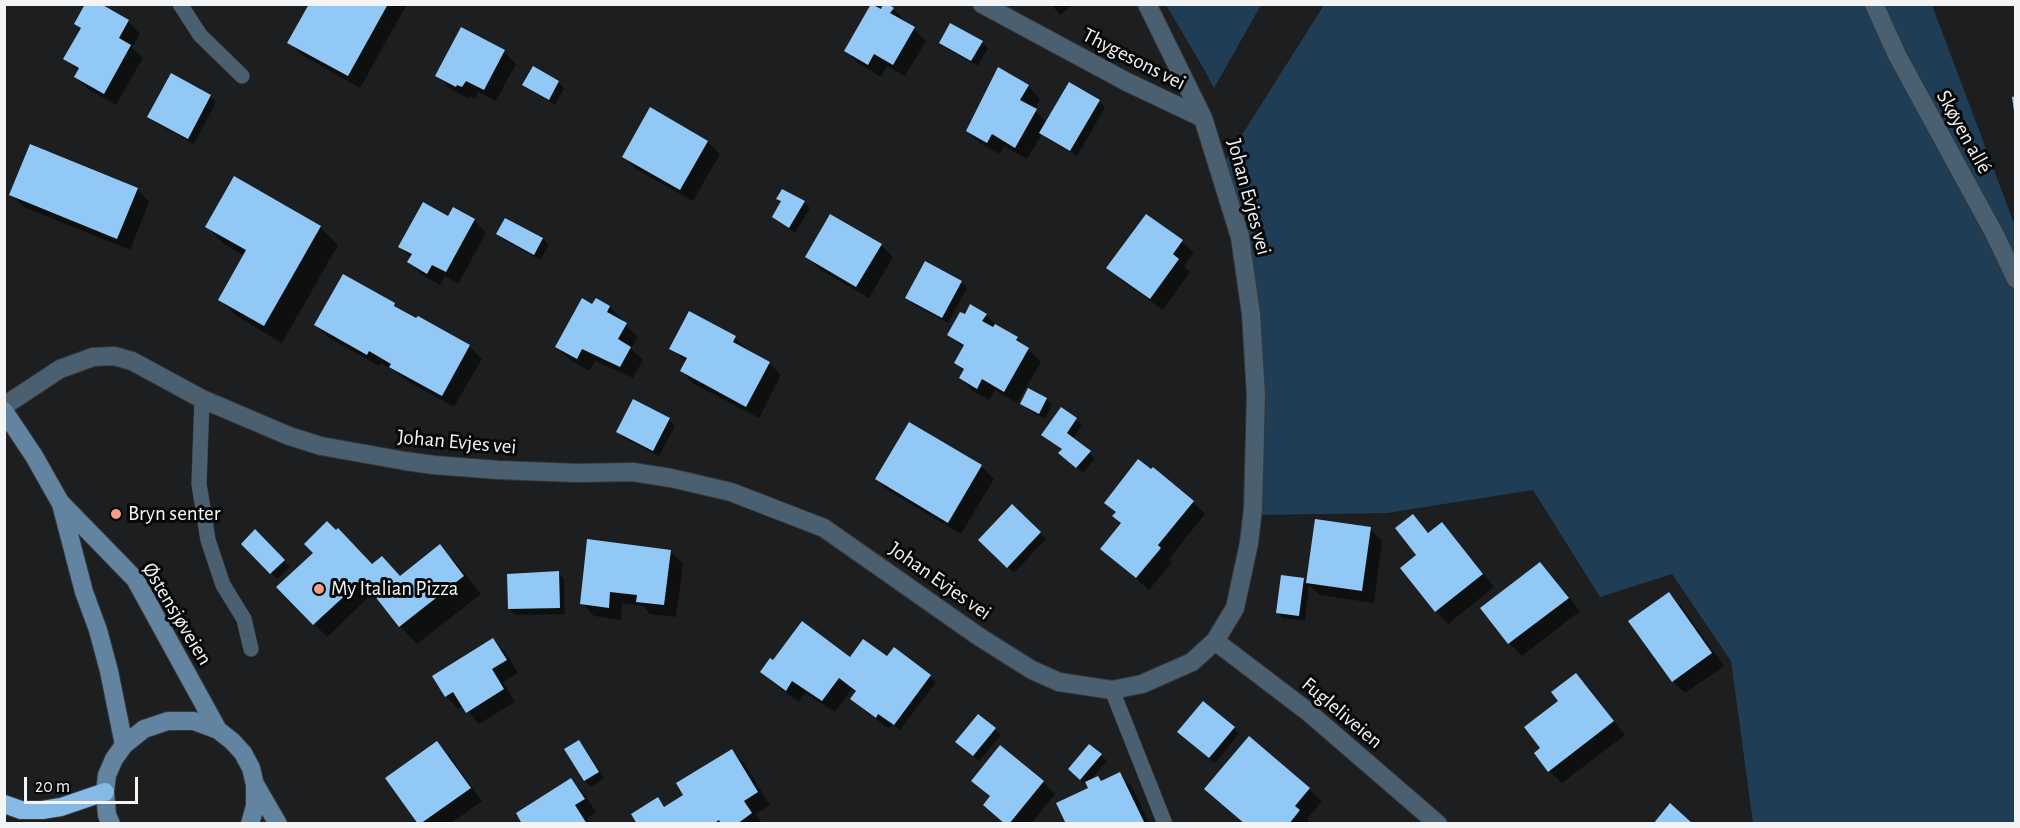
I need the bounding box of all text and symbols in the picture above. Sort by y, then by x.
street label: Thygesons vei [1078,22,1190,96]
street label: Skøyen allé [1931,86,1997,178]
street label: Johan Evjes vei [1221,136,1277,258]
street label: Johan Evjes vei [396,424,518,460]
place label: Bryn senter [128,501,221,527]
marker: Bryn senter [109,507,123,521]
street label: Johan Evjes vei [884,536,996,626]
street label: Østensjøveien [137,558,217,670]
place label: My Italian Pizza [331,576,458,602]
marker: My Italian Pizza [312,582,326,596]
street label: Fugleliveien [1296,672,1388,754]
scale bar [27,765,141,803]
text: 20 m [35,778,70,796]

